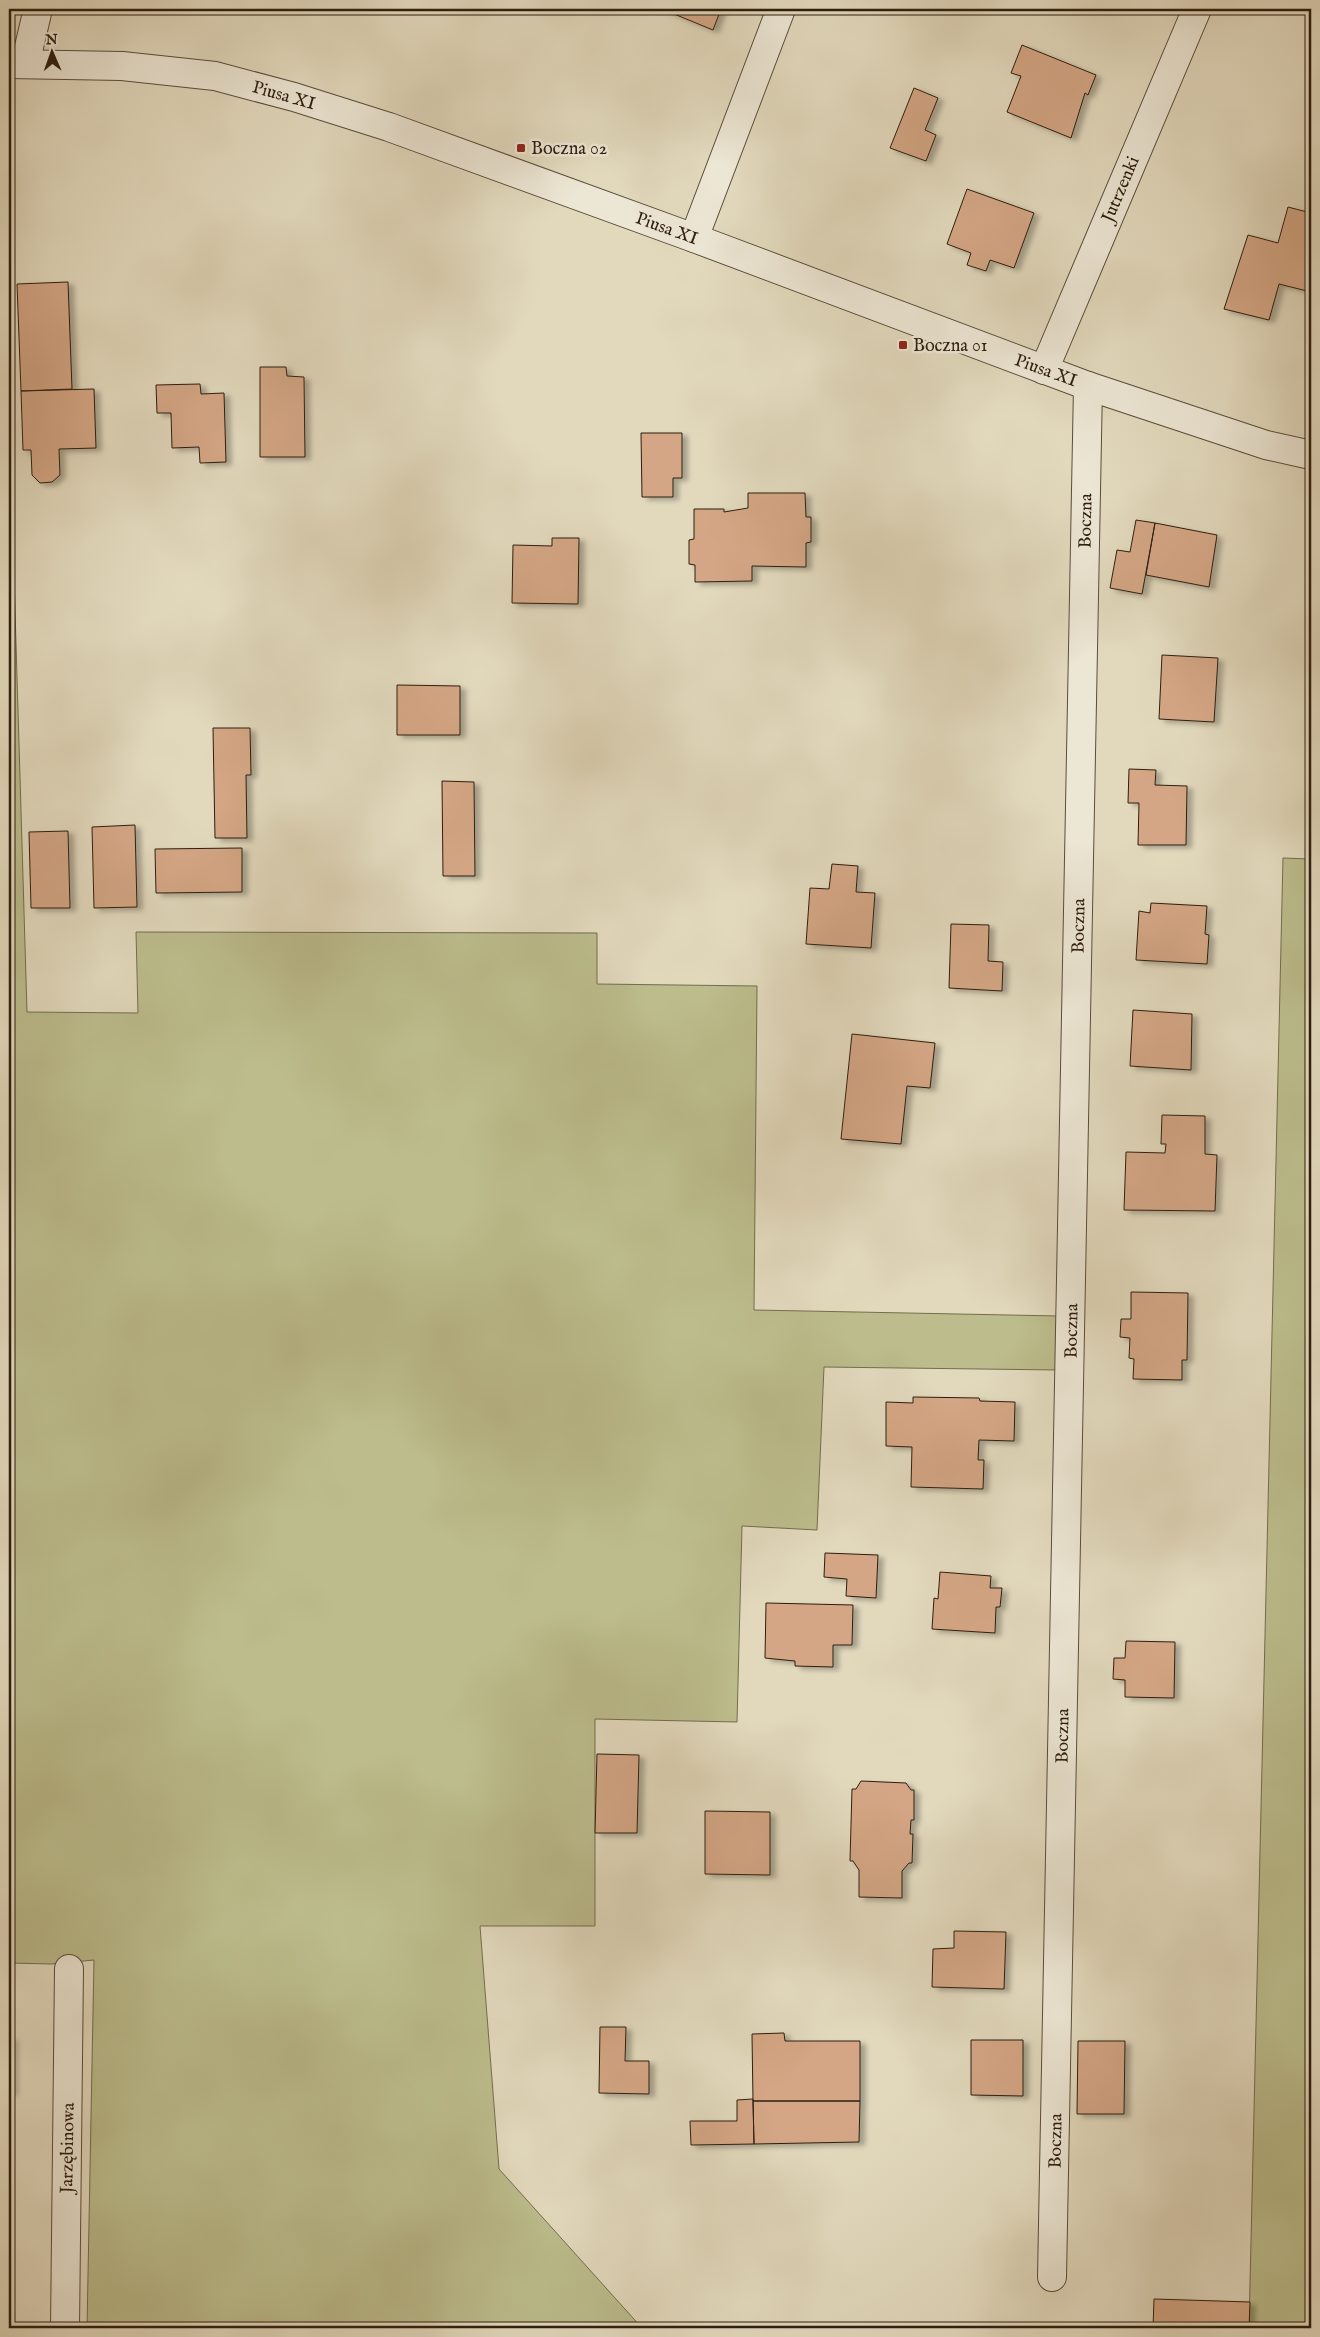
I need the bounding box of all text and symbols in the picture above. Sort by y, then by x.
north arrow [28,28,78,78]
text: N [44,31,58,49]
street label: Piusa XI [249,76,318,116]
place label: Boczna 02 [531,138,607,161]
marker: Boczna 02 [515,142,527,154]
street label: Jutrzenki [1096,153,1146,228]
street label: Piusa XI [632,208,701,251]
place label: Boczna 01 [913,335,987,358]
marker: Boczna 01 [897,339,909,351]
street label: Piusa XI [1011,350,1080,393]
street label: Boczna [1075,493,1098,549]
street label: Boczna [1068,898,1091,954]
street label: Boczna [1061,1303,1084,1359]
street label: Boczna [1052,1708,1075,1764]
street label: Jarzębinowa [56,2102,81,2196]
street label: Boczna [1045,2113,1068,2169]

